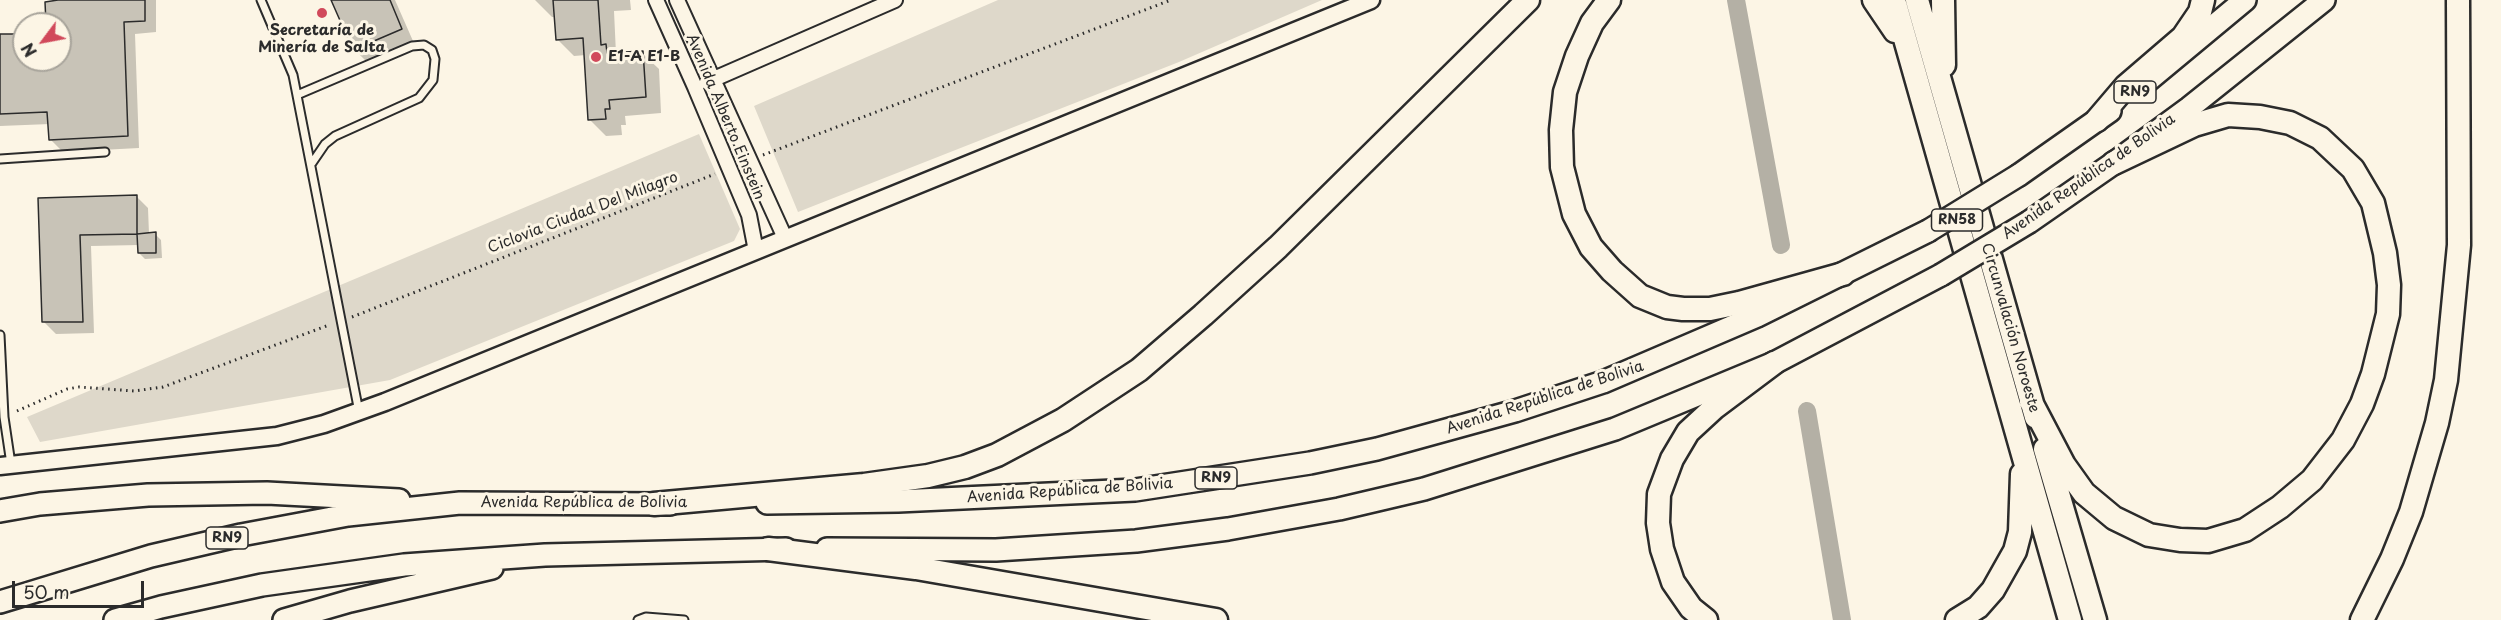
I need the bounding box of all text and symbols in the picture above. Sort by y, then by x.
marker: Secretaría de Minería de Salta [315,6,329,20]
north arrow [12,12,72,72]
place label: Secretaría de Minería de Salta [258,22,386,57]
street label: Avenida Alberto Einstein [682,31,768,203]
text: N [15,39,42,62]
place label: E1-A E1-B [608,48,680,66]
marker: E1-A E1-B [589,50,603,64]
road number: RN9 [2114,81,2156,103]
street label: Avenida República de Bolivia [1999,110,2179,244]
street label: Ciclovia Ciudad Del Milagro [485,168,681,258]
road number: RN58 [1932,209,1982,231]
street label: Circunvalación Noroeste [1977,241,2043,415]
street label: Avenida República de Bolivia [1444,358,1646,438]
road number: RN9 [1195,467,1237,489]
street label: Avenida República de Bolivia [966,475,1174,507]
street label: Avenida República de Bolivia [481,494,687,512]
road number: RN9 [206,527,248,549]
scale bar [15,569,147,607]
text: 50 m [23,578,70,605]

